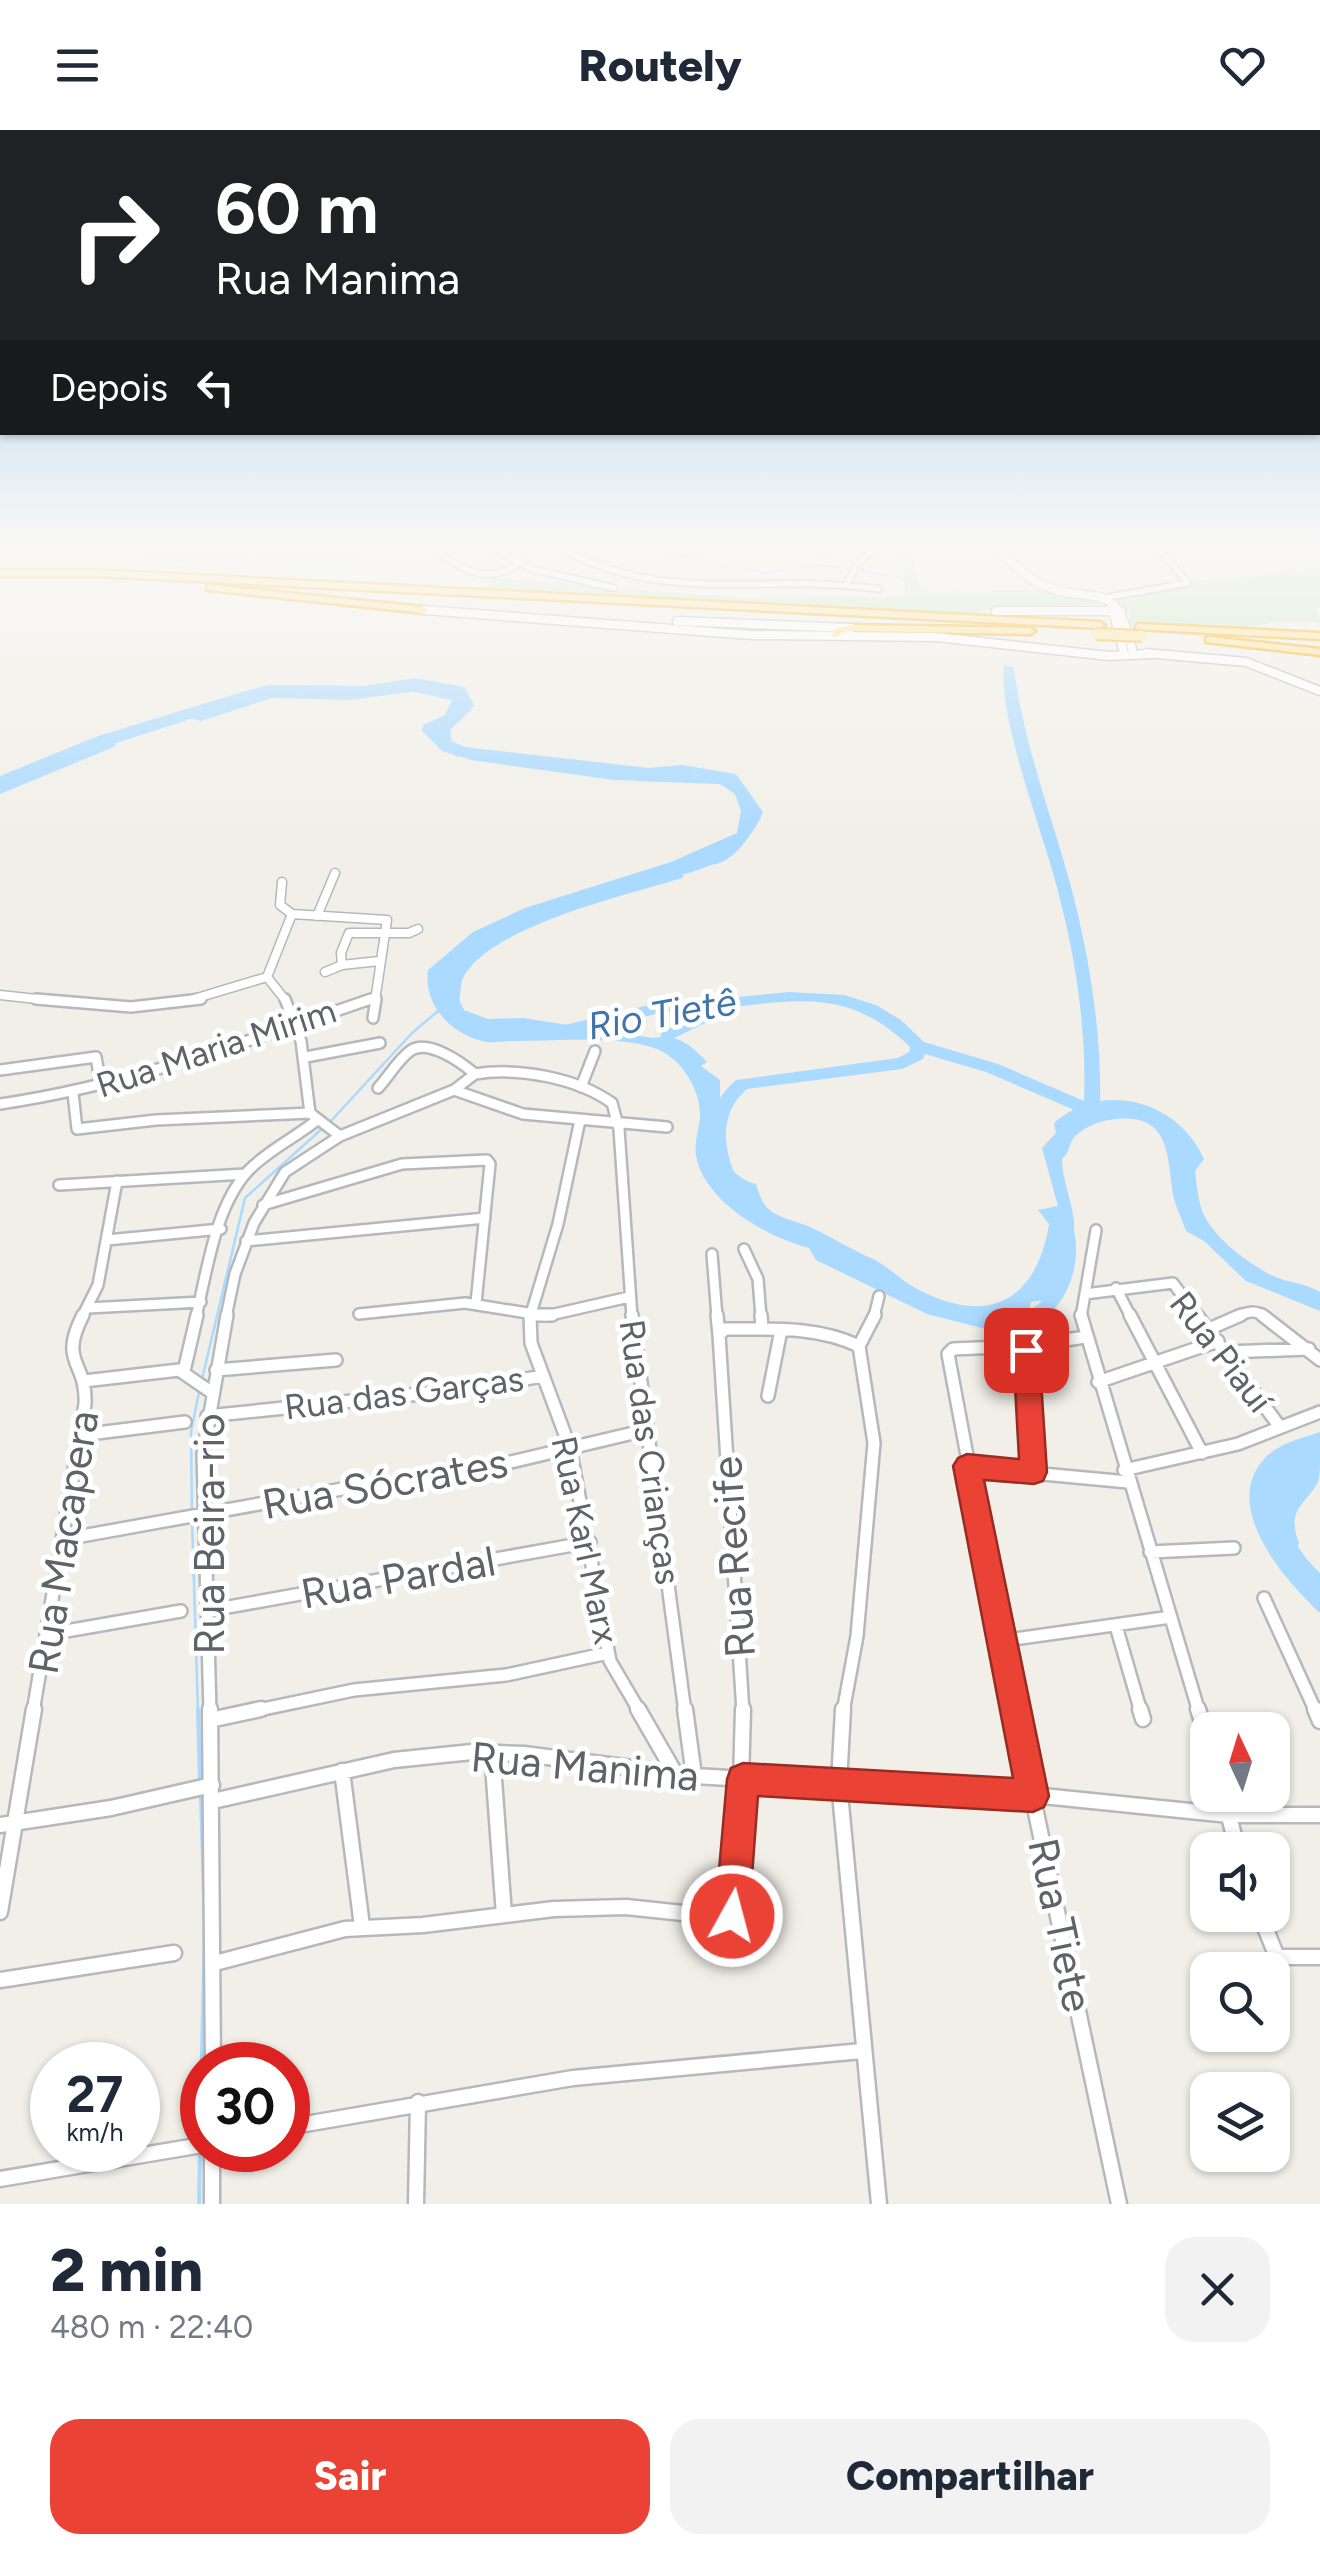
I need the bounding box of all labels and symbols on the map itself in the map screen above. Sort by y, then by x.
water label: Rio Tietê [584,978,740,1050]
street label: Rua Maria Mirim [91,990,341,1106]
street label: Rua Piauí [1161,1283,1282,1422]
pin [984,1308,1069,1393]
street label: Rua das Crianças [611,1317,689,1587]
street label: Rua das Garças [282,1357,526,1429]
street label: Rua Macapera [18,1407,109,1677]
street label: Rua Beira-rio [184,1413,235,1655]
street label: Rua Karl Marx [543,1432,628,1648]
street label: Rua Sócrates [258,1437,512,1530]
street label: Rua Recife [701,1455,766,1659]
street label: Rua Pardal [297,1535,499,1620]
north arrow [1190,1712,1290,1812]
street label: Rua Manima [469,1731,701,1802]
street label: Rua Tiete [1017,1834,1104,2017]
position arrow [680,1864,784,1968]
speed limit sign: 30 [180,2042,310,2172]

